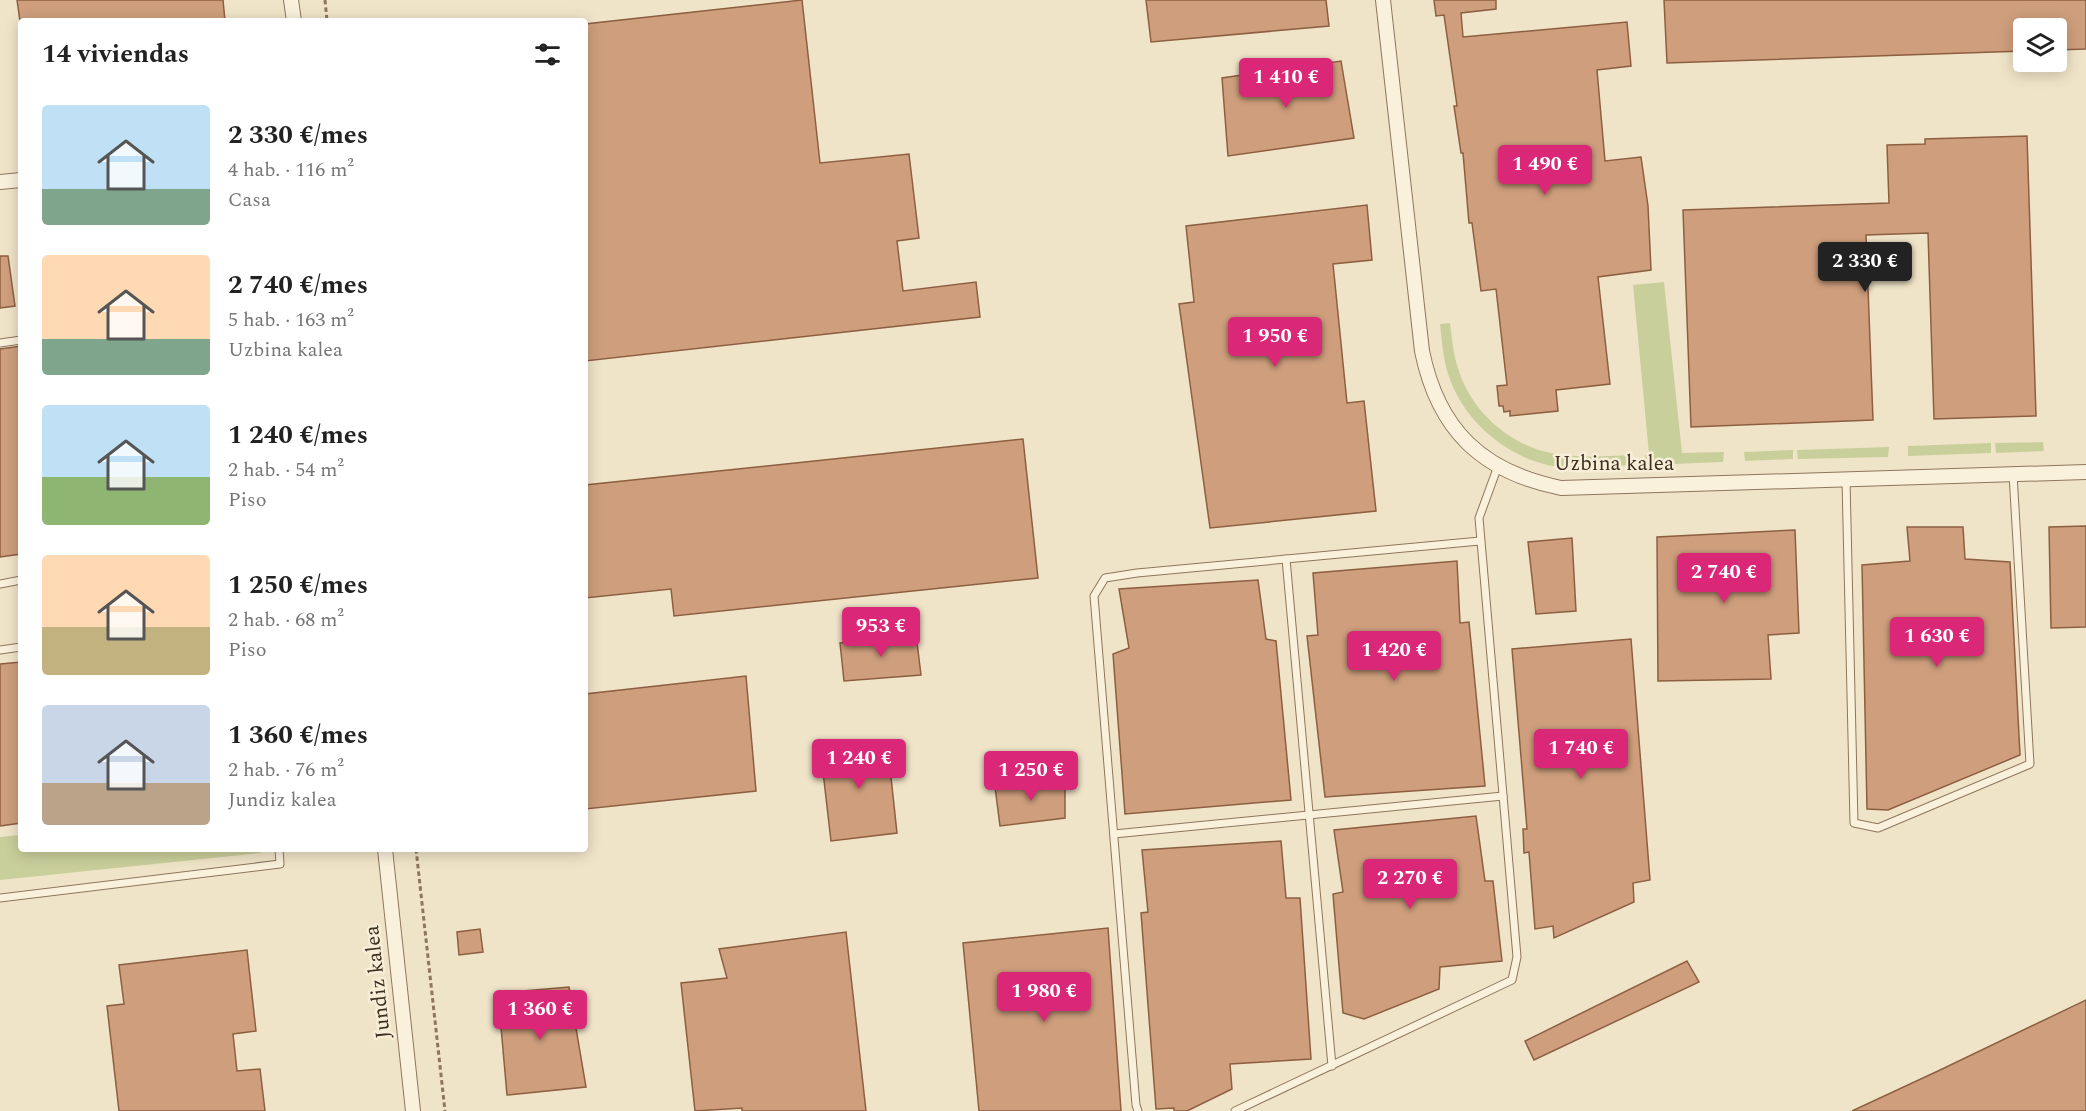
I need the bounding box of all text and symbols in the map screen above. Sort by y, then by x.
map controls [2013,18,2067,72]
button: layers [2013,18,2067,72]
text: 14 viviendas [42,34,189,74]
icon: filters [531,38,564,71]
pin: 1 410 € [1231,58,1341,109]
text: 1 410 € [1253,62,1319,92]
text: 2 330 €/mes [228,115,368,155]
icon: home [90,129,162,201]
pin: 1 490 € [1490,145,1600,196]
text: 1 490 € [1512,149,1578,179]
text: 4 hab. · 116 m² [228,155,354,185]
text: Casa [228,185,271,215]
pin: 2 330 € [1810,242,1920,293]
text: 2 330 € [1832,246,1898,276]
text: 2 740 €/mes [228,265,368,305]
icon: home [90,279,162,351]
text: 5 hab. · 163 m² [228,305,354,335]
pin: 1 950 € [1220,317,1330,368]
text: 1 950 € [1242,321,1308,351]
text: Uzbina kalea [228,335,343,365]
text: 1 240 €/mes [228,415,368,455]
icon: home [90,429,162,501]
street label: Uzbina kalea [1554,448,1675,480]
text: 2 hab. · 54 m² [228,455,344,485]
text: Piso [228,485,266,515]
pin: 2 740 € [1669,553,1779,604]
text: 2 740 € [1691,557,1757,587]
text: 1 250 €/mes [228,565,368,605]
icon: home [90,579,162,651]
text: 2 hab. · 68 m² [228,605,344,635]
pin: 953 € [839,607,923,658]
text: 953 € [856,611,906,641]
pin: 1 630 € [1882,617,1992,668]
text: 1 630 € [1904,621,1970,651]
pin: 1 420 € [1339,631,1449,682]
text: Piso [228,635,266,665]
text: 1 420 € [1361,635,1427,665]
text: 1 360 €/mes [228,715,368,755]
icon: home [90,729,162,801]
pin: 1 740 € [1526,729,1636,780]
text: 1 740 € [1548,733,1614,763]
pin: 1 240 € [804,739,914,790]
text: 1 240 € [826,743,892,773]
pin: 1 250 € [976,751,1086,802]
text: 2 hab. · 76 m² [228,755,344,785]
text: 1 250 € [998,755,1064,785]
text: Jundiz kalea [228,785,337,815]
pin: 2 270 € [1355,859,1465,910]
text: 2 270 € [1377,863,1443,893]
street label: Jundiz kalea [356,923,400,1040]
pin: 1 980 € [989,972,1099,1023]
text: 1 980 € [1011,976,1077,1006]
pin: 1 360 € [485,990,595,1041]
text: 1 360 € [507,994,573,1024]

